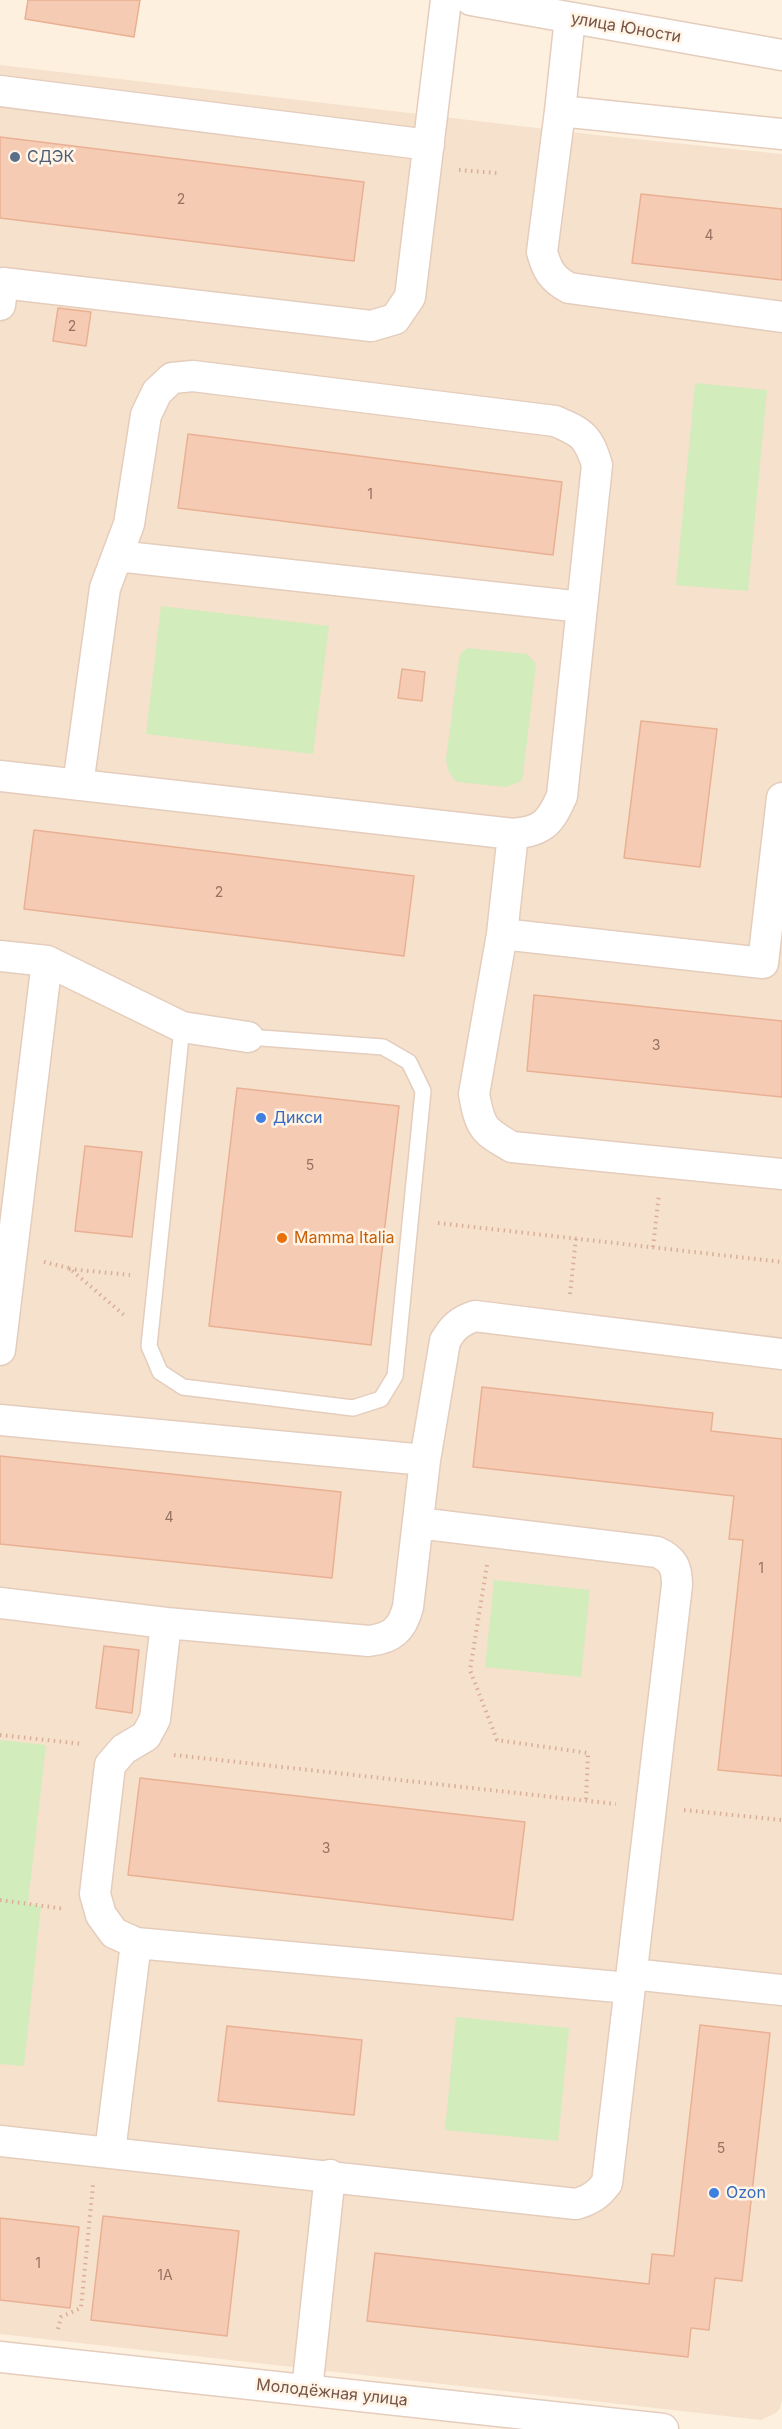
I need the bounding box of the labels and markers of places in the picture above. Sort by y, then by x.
place label: СДЭК [27,147,74,167]
marker: СДЭК [8,150,22,164]
place label: Дикси [273,1108,322,1128]
marker: Дикси [254,1111,268,1125]
place label: Mamma Italia [294,1228,395,1248]
marker: Mamma Italia [275,1231,289,1245]
place label: Ozon [726,2183,766,2203]
marker: Ozon [707,2186,721,2200]

